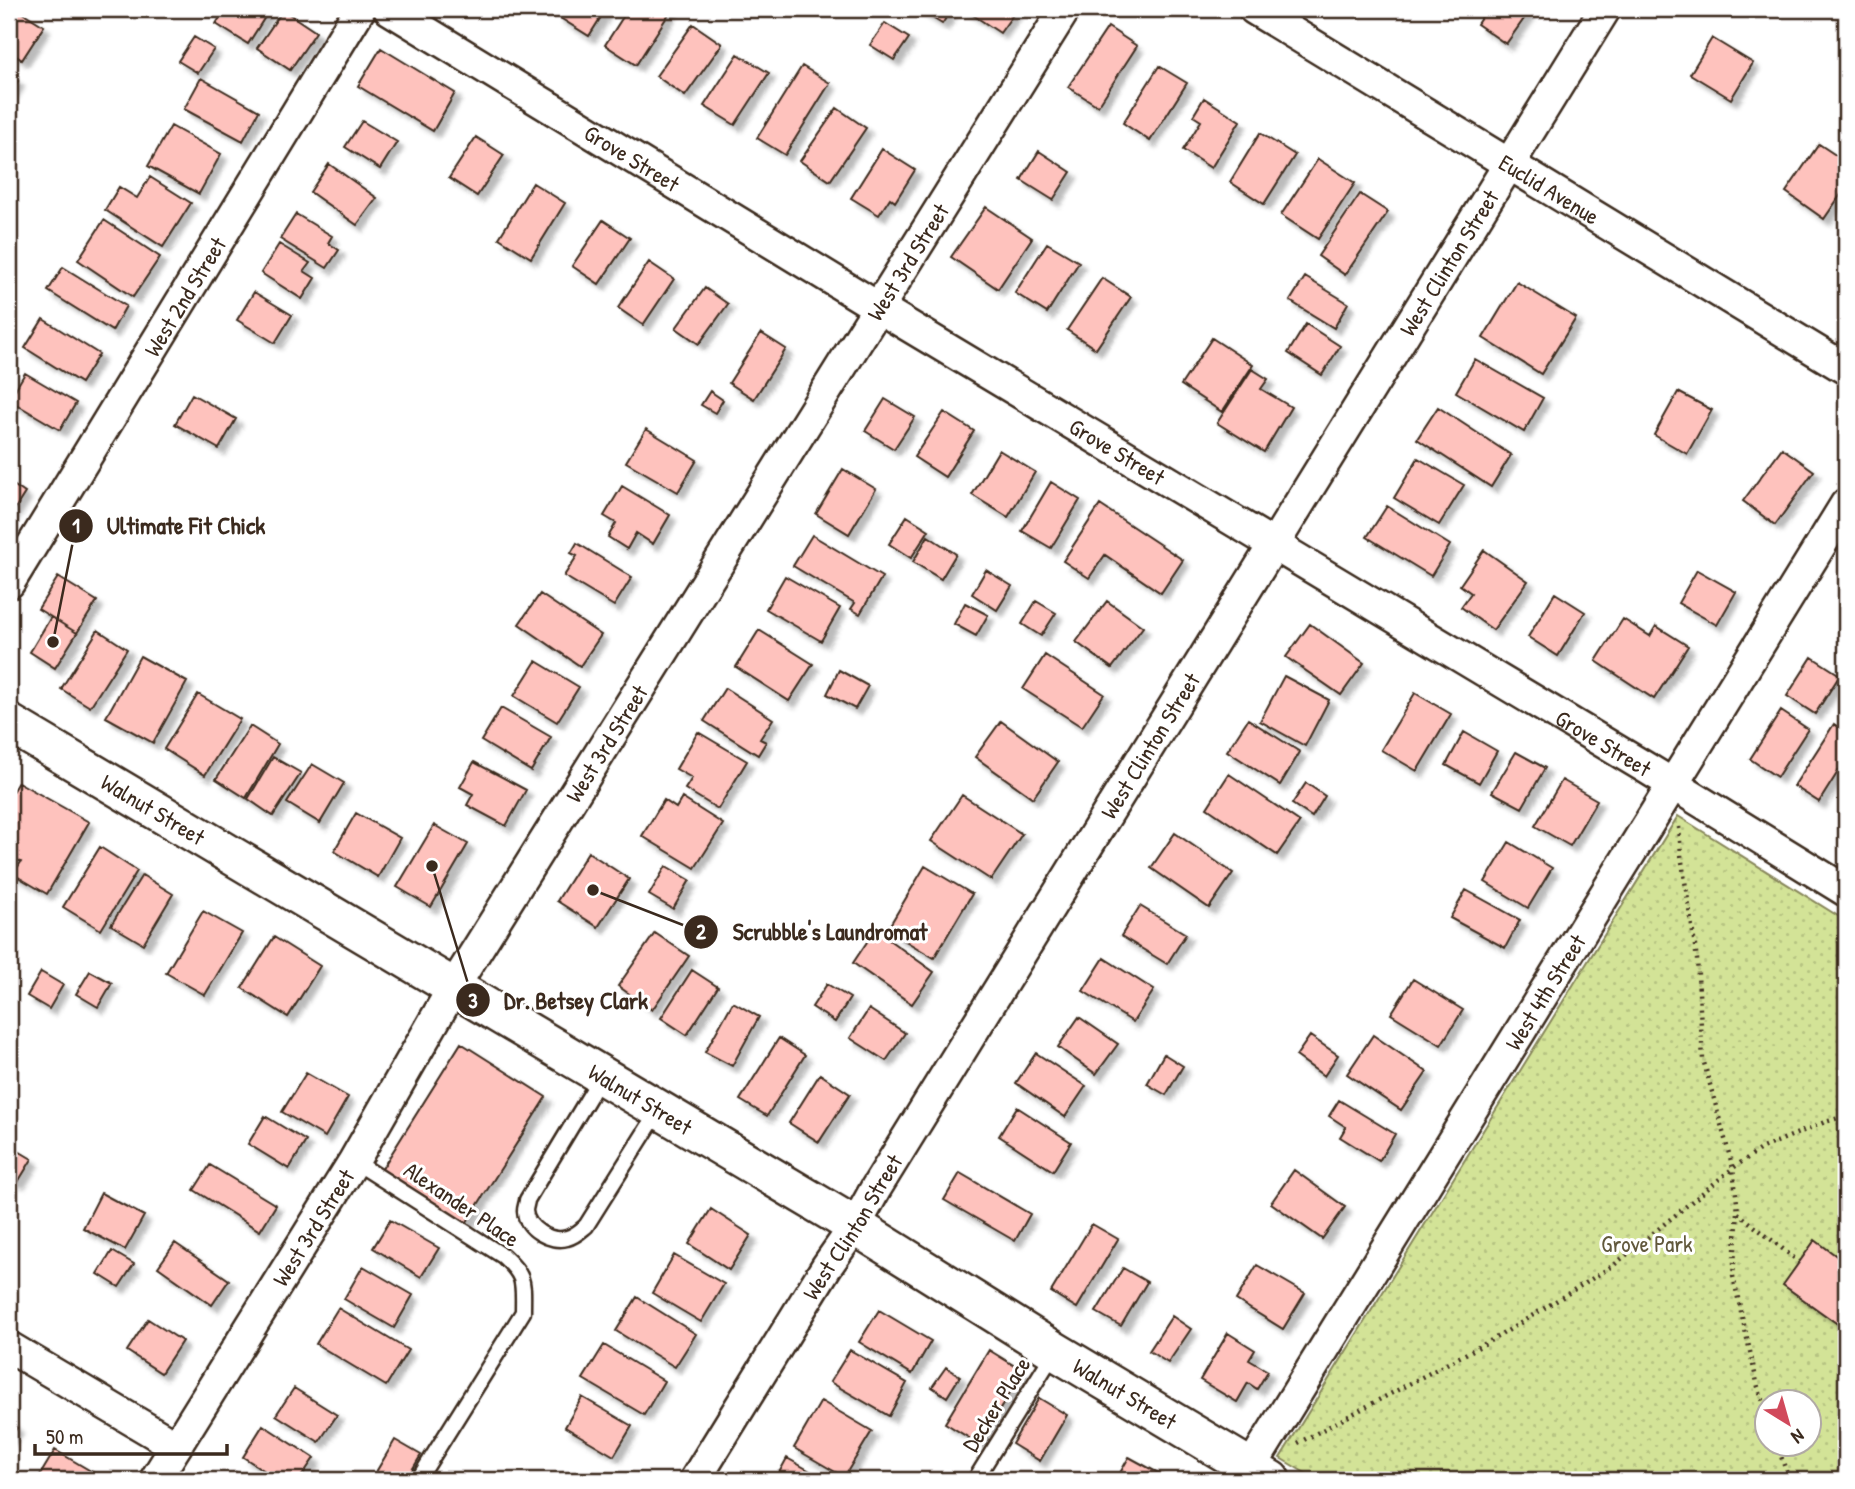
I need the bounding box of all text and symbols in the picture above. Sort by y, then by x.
street label: Grove Street [579,117,687,199]
street label: Euclid Avenue [1494,146,1606,231]
street label: West Clinton Street [1391,183,1506,341]
street label: West 3rd Street [859,196,956,326]
street label: West 2nd Street [136,230,233,362]
street label: Grove Street [1064,410,1172,492]
callout: Ultimate Fit Chick [58,503,280,548]
text: Ultimate Fit Chick [107,509,265,541]
text: 1 [72,511,80,540]
street label: West Clinton Street [1093,666,1207,824]
street label: West 3rd Street [558,678,655,808]
street label: Grove Street [1550,702,1658,784]
street label: Walnut Street [96,766,212,852]
callout: Scrubble's Laundromat [684,909,941,954]
text: Scrubble's Laundromat [733,915,928,947]
text: 2 [696,917,706,946]
street label: West 4th Street [1497,927,1593,1055]
callout: Dr. Betsey Clark [455,978,662,1023]
text: Dr. Betsey Clark [504,984,648,1017]
text: 3 [468,986,478,1015]
street label: Walnut Street [583,1056,699,1142]
street label: West Clinton Street [795,1147,909,1305]
street label: Alexander Place [398,1154,526,1254]
street label: West 3rd Street [265,1162,361,1292]
park label: Grove Park [1601,1228,1693,1259]
street label: Walnut Street [1068,1350,1184,1437]
street label: Decker Place [955,1351,1037,1457]
north arrow [1754,1388,1824,1458]
scale bar [35,1412,228,1456]
text: 50 m [46,1422,83,1451]
text: N [1786,1423,1810,1450]

